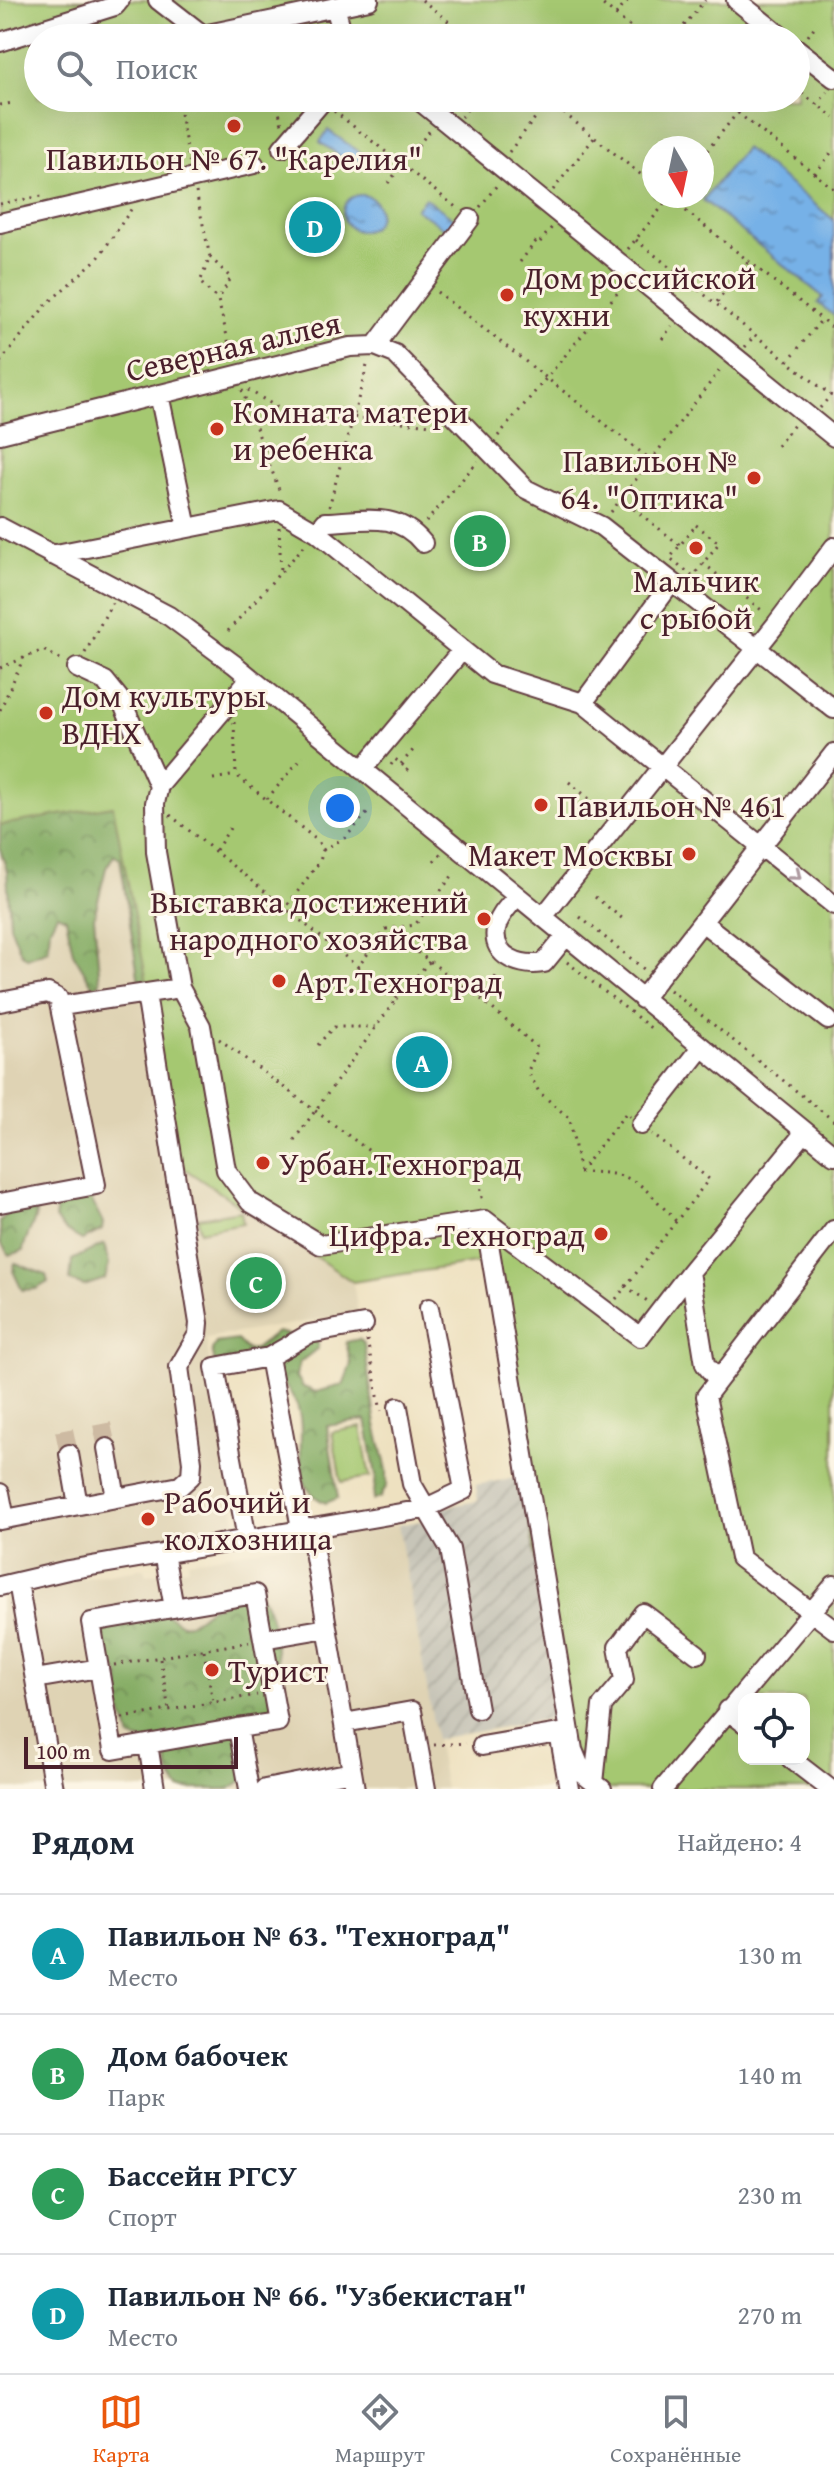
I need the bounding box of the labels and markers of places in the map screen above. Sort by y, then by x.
marker: Павильон № 67. "Карелия" [225,117,243,135]
place label: Павильон № 67. "Карелия" [46,135,422,182]
pin: D [289,197,341,257]
place label: Дом российской кухни [522,254,756,338]
marker: Дом российской кухни [498,286,516,304]
place label: Комната матери и ребенка [233,388,468,472]
marker: Комната матери и ребенка [208,420,226,438]
place label: Павильон № 64. "Оптика" [560,437,738,521]
marker: Павильон № 64. "Оптика" [745,469,763,487]
pin: B [454,511,506,571]
marker: Мальчик с рыбой [687,539,705,557]
place label: Мальчик с рыбой [633,557,759,641]
place label: Дом культуры ВДНХ [61,672,266,756]
marker: Дом культуры ВДНХ [37,704,55,722]
place label: Павильон № 461 [557,782,786,829]
marker: Павильон № 461 [532,796,550,814]
place label: Макет Москвы [468,831,673,878]
marker: Макет Москвы [680,845,698,863]
place label: Выставка достижений народного хозяйства [150,878,469,962]
marker: Выставка достижений народного хозяйства [475,910,493,928]
place label: Арт.Техноград [295,958,502,1005]
marker: Арт.Техноград [270,972,288,990]
pin: A [396,1032,448,1092]
place label: Урбан.Техноград [279,1140,521,1187]
marker: Урбан.Техноград [254,1154,272,1172]
place label: Цифра. Техноград [329,1211,585,1258]
marker: Цифра. Техноград [592,1225,610,1243]
pin: C [230,1253,282,1313]
place label: Рабочий и колхозница [164,1478,333,1562]
marker: Рабочий и колхозница [139,1510,157,1528]
place label: Турист [228,1647,329,1694]
marker: Турист [203,1661,221,1679]

